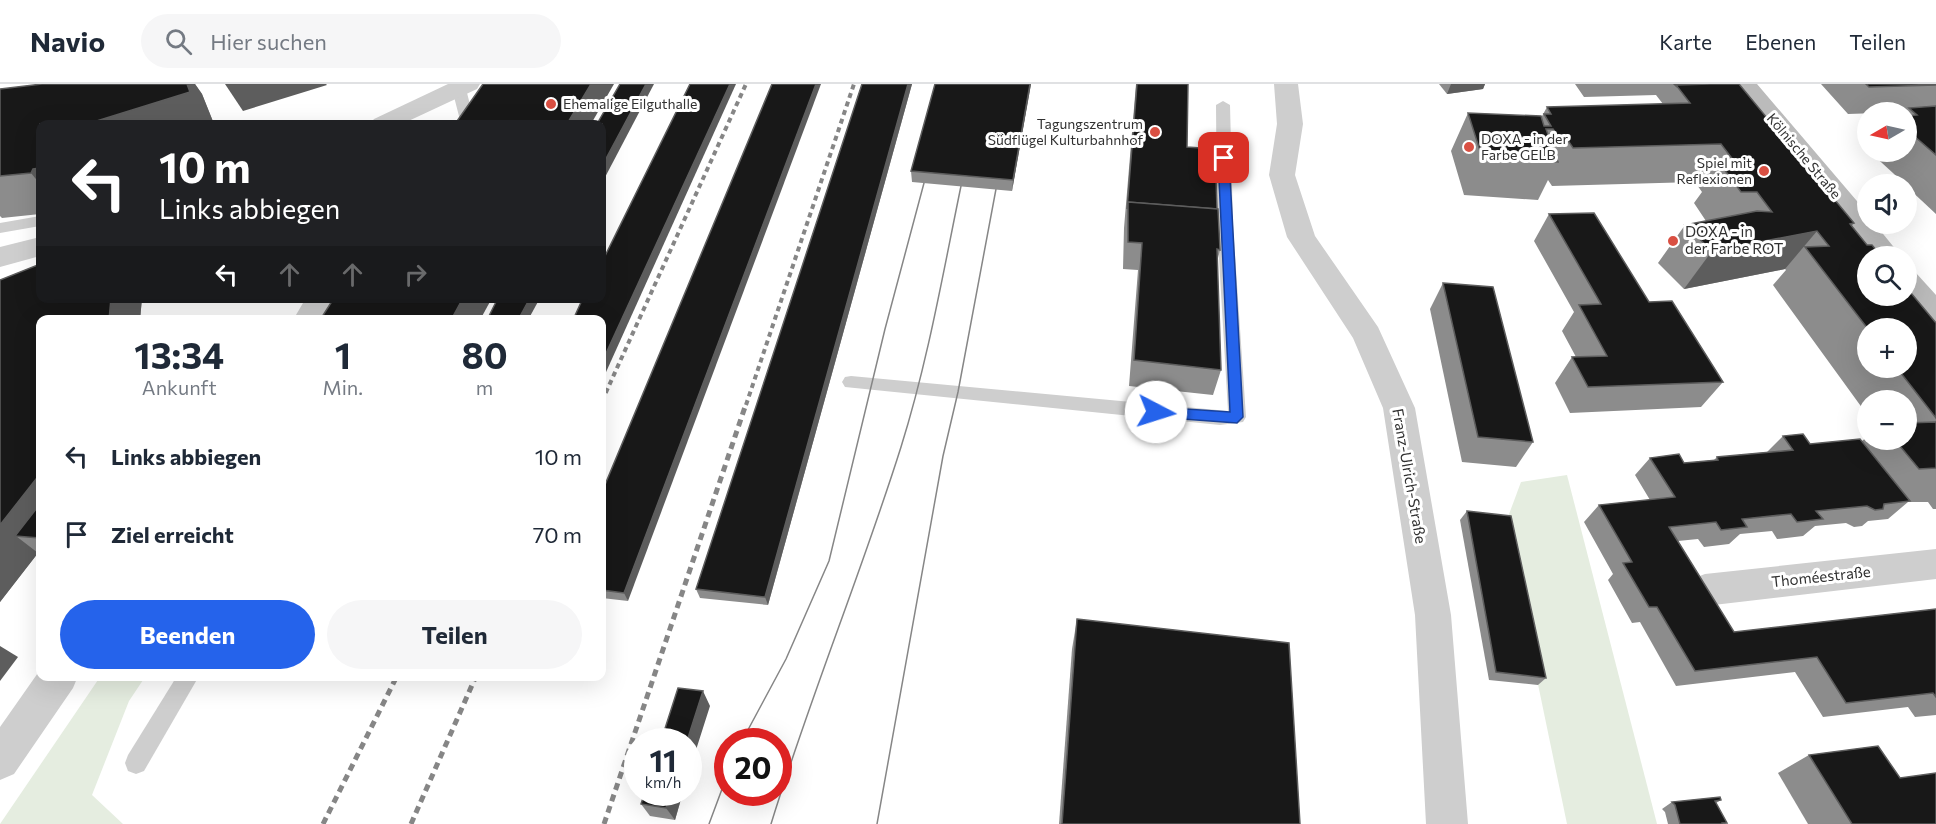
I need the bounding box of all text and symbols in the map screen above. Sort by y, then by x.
search box [141,14,561,68]
text: Navio [30,24,105,58]
icon: search [162,25,195,58]
text: Hier suchen [210,28,327,55]
text: Karte [1659,29,1712,54]
text: Ebenen [1745,29,1816,54]
text: Teilen [1849,29,1906,54]
place label: Ehemalige Eilguthalle [563,95,697,112]
marker: Ehemalige Eilguthalle [544,97,558,111]
north arrow [1857,102,1917,162]
map controls [1857,102,1917,450]
street label: Kölnische Straße [1764,110,1845,202]
place label: Tagungszentrum Südflügel Kulturbahnhof [988,115,1143,148]
marker: Tagungszentrum Südflügel Kulturbahnhof [1148,125,1162,139]
place label: DOXA - in der Farbe GELB [1481,130,1568,163]
pin [1198,132,1249,183]
text: 10 m [159,140,251,192]
marker: DOXA - in der Farbe GELB [1462,140,1476,154]
icon: arrive [1207,141,1240,174]
icon: left [60,144,138,222]
place label: Spiel mit Reflexionen [1676,154,1752,187]
marker: Spiel mit Reflexionen [1757,164,1771,178]
button: sound [1857,174,1917,234]
text: Links abbiegen [159,192,340,225]
place label: DOXA - in der Farbe ROT [1685,222,1784,257]
marker: DOXA - in der Farbe ROT [1666,234,1680,248]
button: search [1857,246,1917,306]
icon: left [210,258,243,291]
icon: ahead [273,258,306,291]
icon: ahead [336,258,369,291]
icon: right [399,258,432,291]
button: + [1857,318,1917,378]
text: 13:34 [134,332,224,376]
text: 1 [335,332,351,376]
text: 80 [461,332,508,376]
text: Ankunft [142,375,217,399]
text: Min. [323,375,363,399]
text: m [476,375,493,399]
position arrow [1124,380,1188,444]
button: − [1857,390,1917,450]
street label: Franz-Ulrich-Straße [1389,407,1431,545]
icon: left [60,440,93,473]
text: Links abbiegen [111,443,261,470]
text: 10 m [535,443,582,470]
icon: arrive [60,518,93,551]
text: Ziel erreicht [111,521,234,548]
text: 70 m [533,521,582,548]
street label: Thoméestraße [1770,562,1871,590]
button: Beenden [60,600,315,669]
button: Teilen [327,600,582,669]
speed limit sign: 20 [714,728,792,806]
text: 11 [649,741,677,778]
text: km/h [645,773,681,791]

